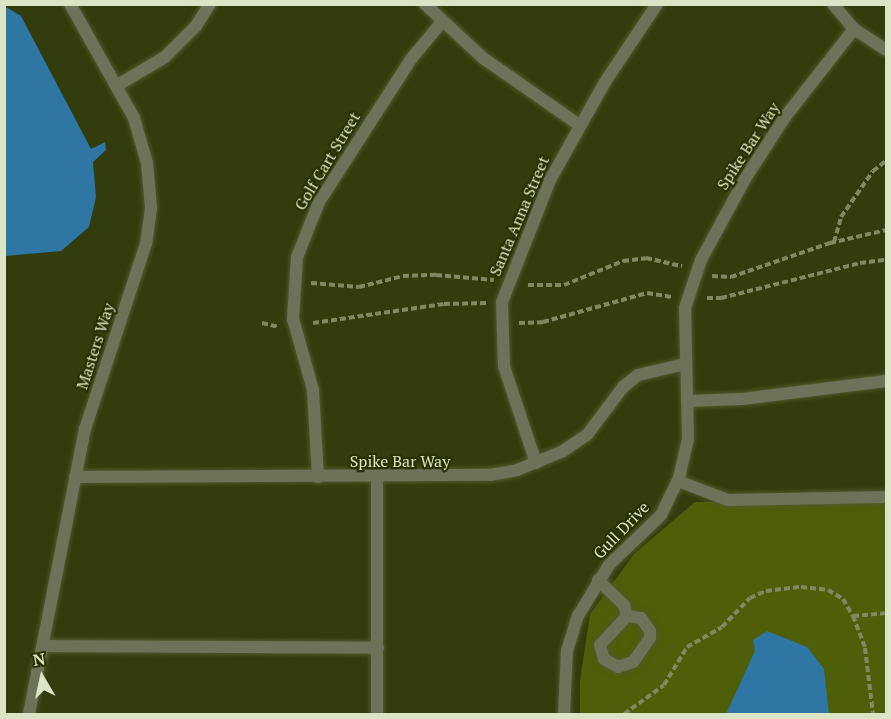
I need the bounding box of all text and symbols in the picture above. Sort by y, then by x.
street label: Spike Bar Way [713,99,783,193]
street label: Golf Cart Street [290,108,364,214]
street label: Santa Anna Street [485,153,553,279]
street label: Masters Way [72,300,118,392]
street label: Spike Bar Way [350,451,450,471]
street label: Gull Drive [589,497,653,563]
north arrow [12,647,72,707]
text: N [31,647,47,671]

